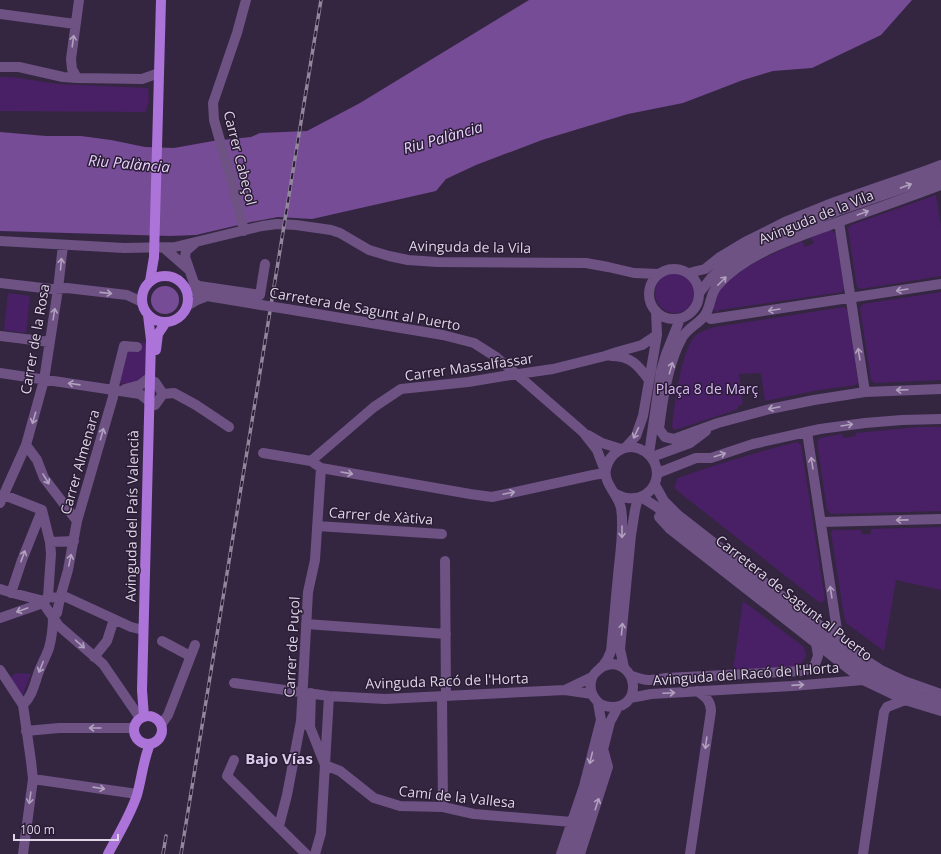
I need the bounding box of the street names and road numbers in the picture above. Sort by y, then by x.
street label: Carrer Cabeçol [220,109,261,207]
street label: Avinguda de la Vila [756,185,876,248]
street label: Avinguda de la Vila [409,236,531,257]
street label: Carrer de la Rosa [15,282,54,396]
street label: Carretera de Sagunt al Puerto [268,282,462,335]
street label: Carrer Massalfassar [403,348,535,385]
street label: Carrer Almenara [55,407,104,517]
street label: Avinguda del País Valencià [121,430,142,602]
street label: Carrer de Xàtiva [328,502,434,529]
street label: Carretera de Sagunt al Puerto [712,530,877,665]
street label: Carrer de Puçol [279,596,304,698]
street label: Avinguda del Racó de l'Horta [652,658,840,689]
street label: Avinguda Racó de l'Horta [365,668,529,693]
street label: Camí de la Vallesa [398,781,516,812]

